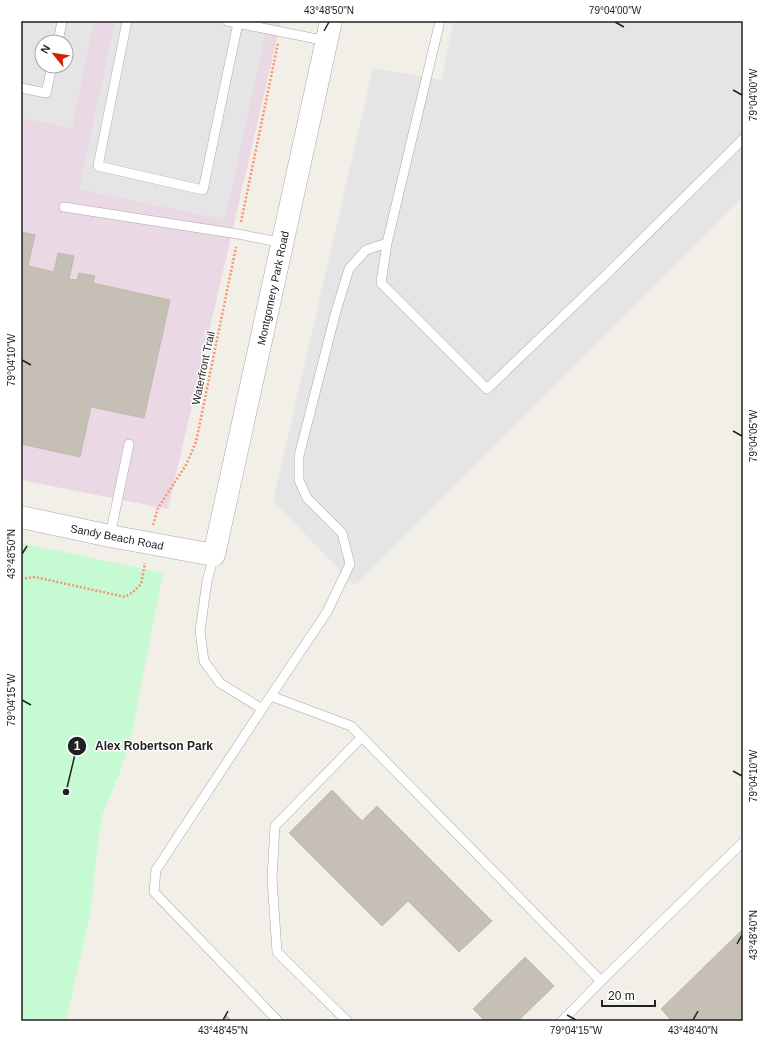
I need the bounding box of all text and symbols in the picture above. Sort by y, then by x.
text: 43°48'50"N [304,5,354,16]
text: 79°04'00"W [589,5,642,16]
north arrow [34,34,74,74]
text: N [38,43,53,55]
text: 79°04'00"W [748,68,759,121]
street label: Montgomery Park Road [255,230,291,346]
street label: Waterfront Trail [189,330,217,406]
text: 79°04'10"W [6,333,17,386]
text: 79°04'05"W [748,409,759,462]
street label: Sandy Beach Road [69,522,165,552]
text: 43°48'50"N [6,529,17,579]
text: 79°04'15"W [6,673,17,726]
callout: Alex Robertson Park [67,734,221,758]
text: 1 [74,739,81,753]
text: Alex Robertson Park [95,739,213,753]
text: 79°04'10"W [748,749,759,802]
text: 43°48'40"N [748,910,759,960]
scale bar [602,982,655,1008]
text: 20 m [608,989,635,1003]
text: 43°48'45"N [198,1025,248,1036]
text: 79°04'15"W [550,1025,603,1036]
text: 43°48'40"N [668,1025,718,1036]

